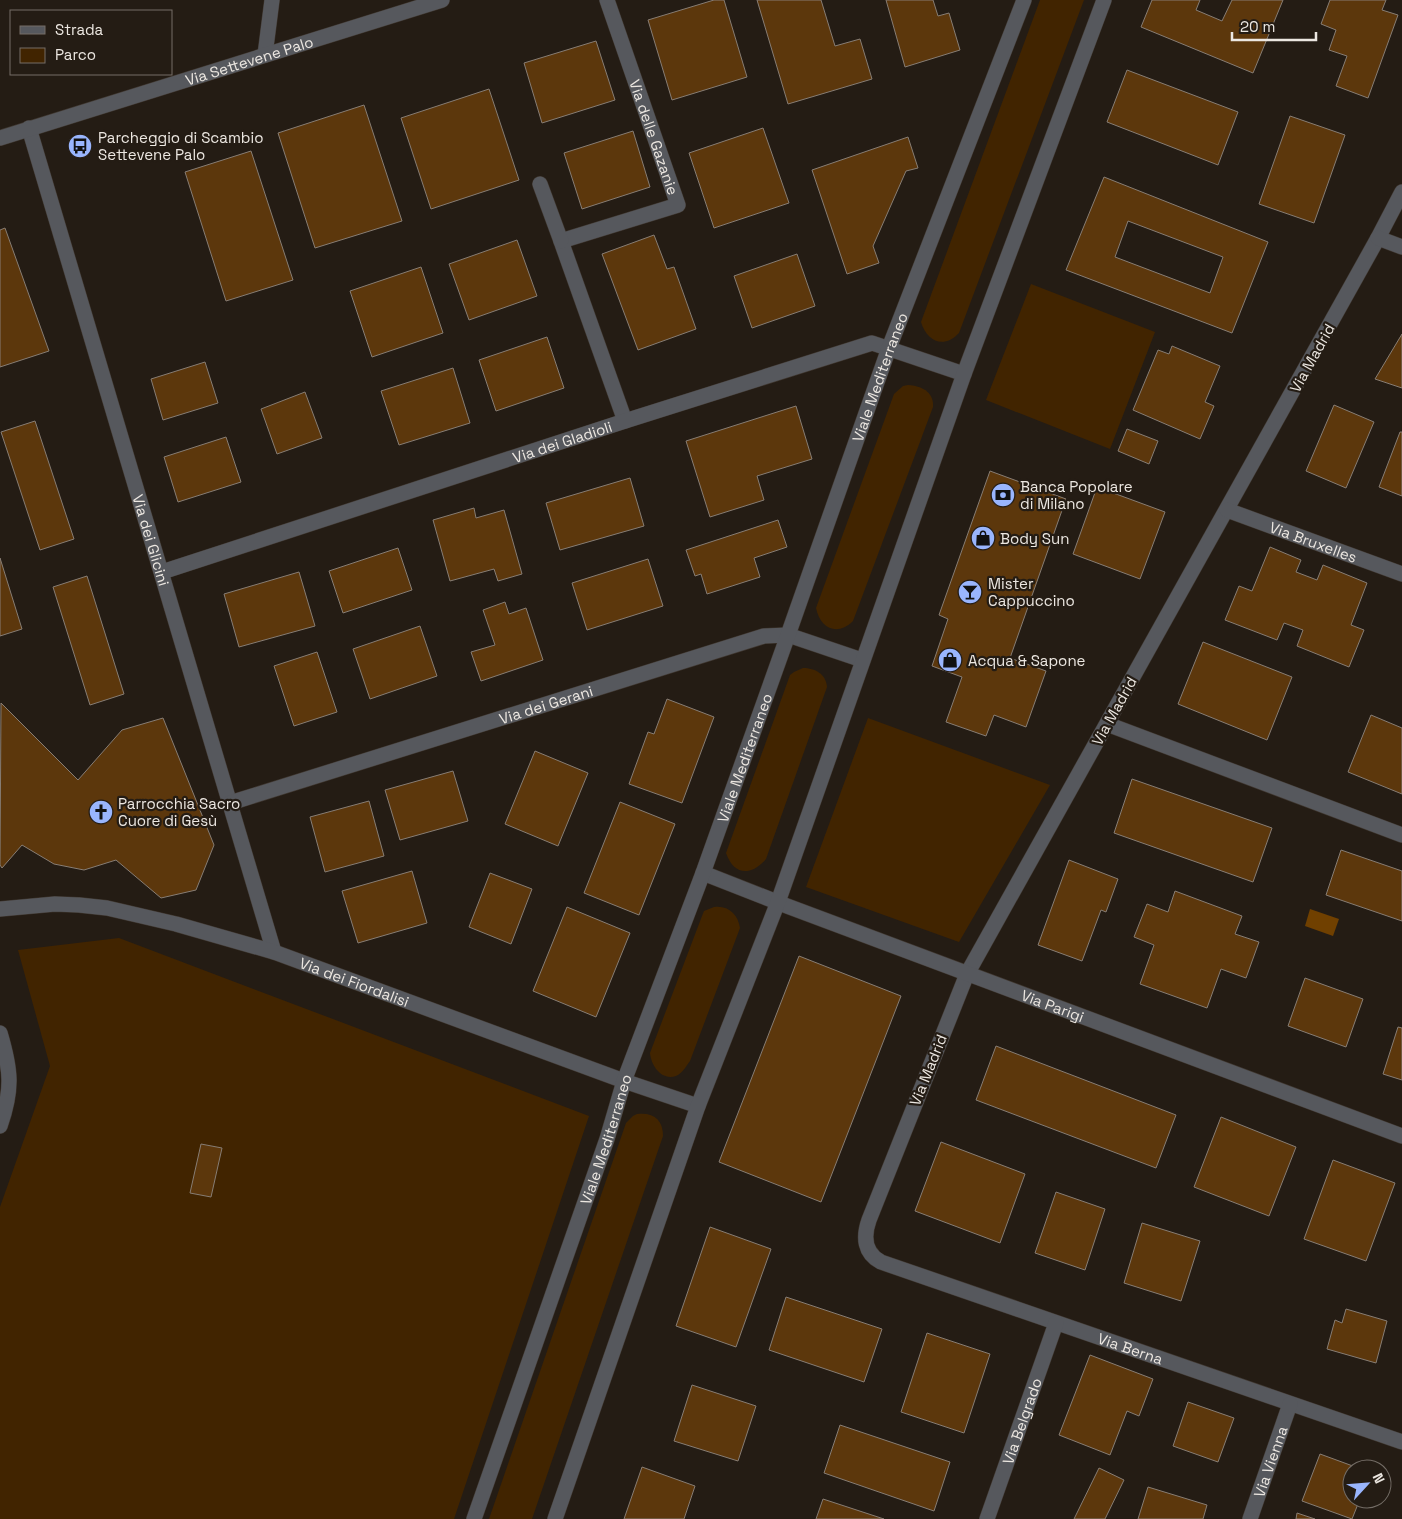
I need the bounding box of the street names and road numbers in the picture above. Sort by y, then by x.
street label: Via Settevene Palo [183,31,315,89]
street label: Via delle Gazanie [626,77,683,197]
street label: Viale Mediterraneo [847,310,911,444]
street label: Via Madrid [1285,320,1339,396]
street label: Via dei Gladioli [510,416,614,467]
street label: Via dei Glicini [129,492,174,588]
street label: Via Bruxelles [1267,517,1360,566]
street label: Via Madrid [1087,673,1141,749]
street label: Via dei Gerani [497,681,595,728]
street label: Viale Mediterraneo [712,690,776,825]
street label: Via dei Fiordalisi [297,953,412,1011]
street label: Via Parigi [1019,985,1087,1026]
street label: Via Madrid [905,1031,951,1109]
street label: Viale Mediterraneo [575,1071,635,1207]
street label: Via Berna [1095,1328,1166,1368]
street label: Via Belgrado [998,1375,1046,1467]
street label: Via Vienna [1249,1423,1291,1500]

